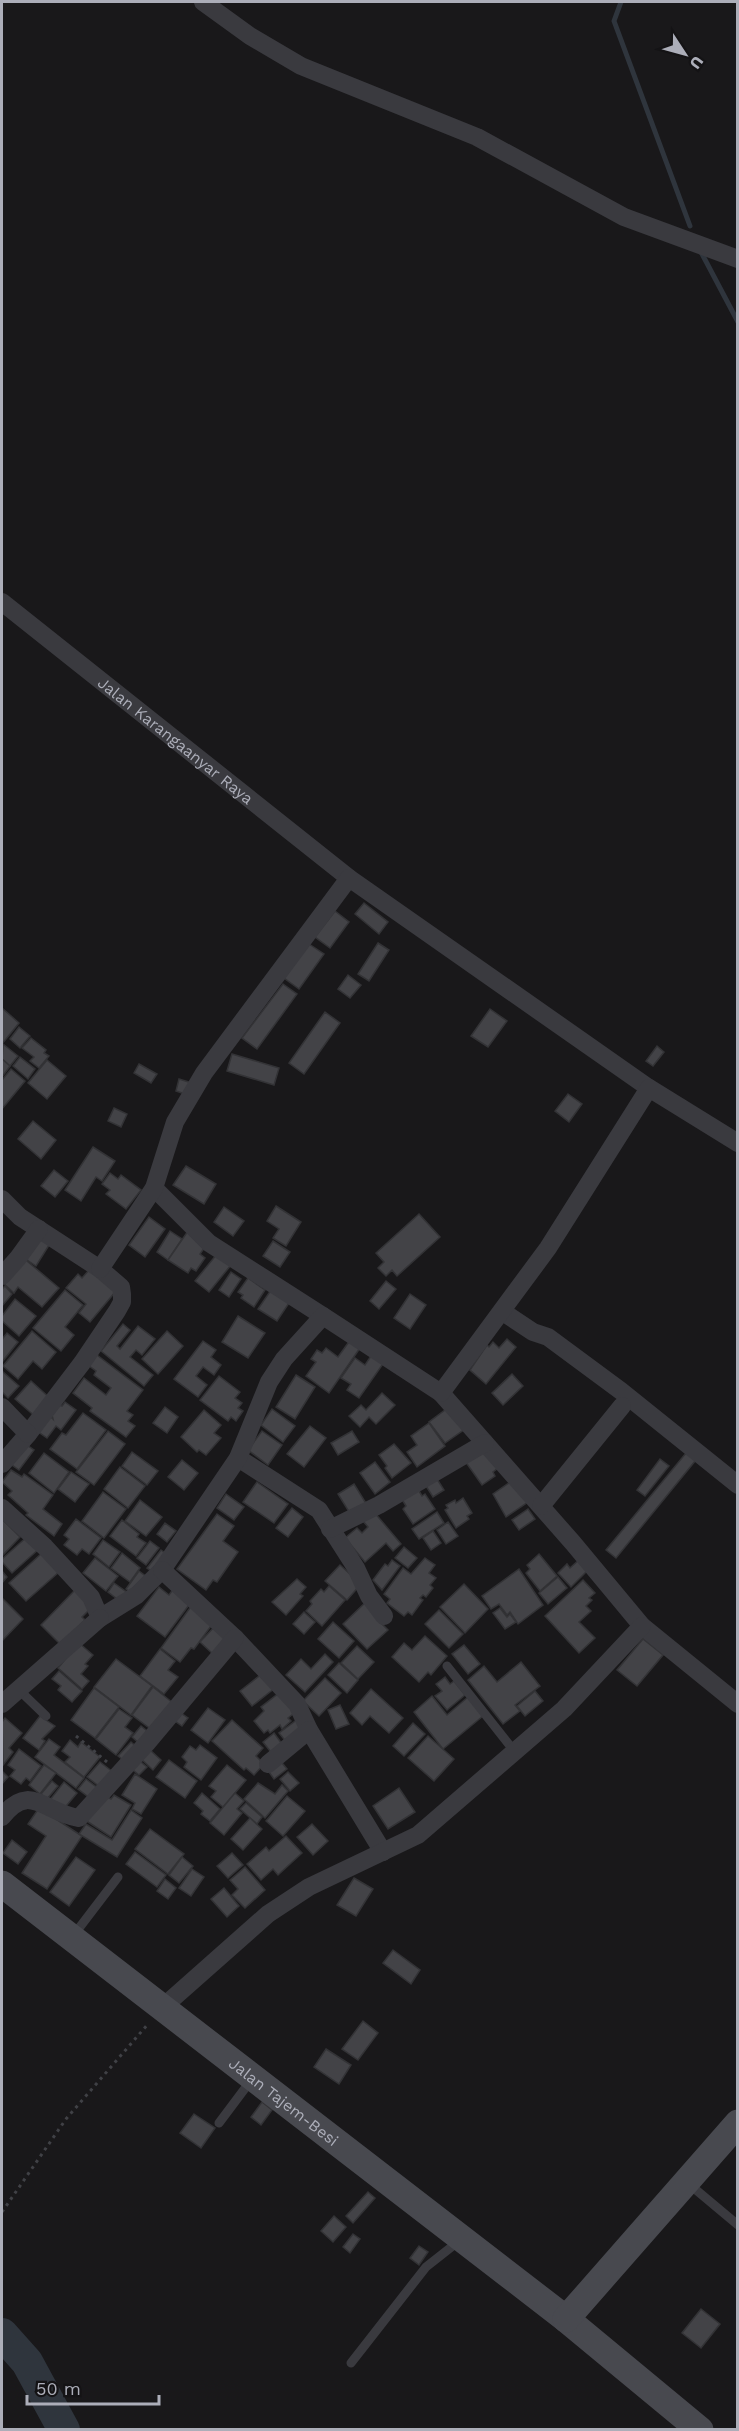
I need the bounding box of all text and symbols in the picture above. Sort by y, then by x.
north arrow [655,24,715,84]
text: U [686,52,708,73]
street label: Jalan Karangaanyar Raya [94,673,257,808]
street label: Jalan Tajem-Besi [225,2054,342,2150]
scale bar [27,2368,159,2406]
text: 50 m [36,2378,81,2399]

